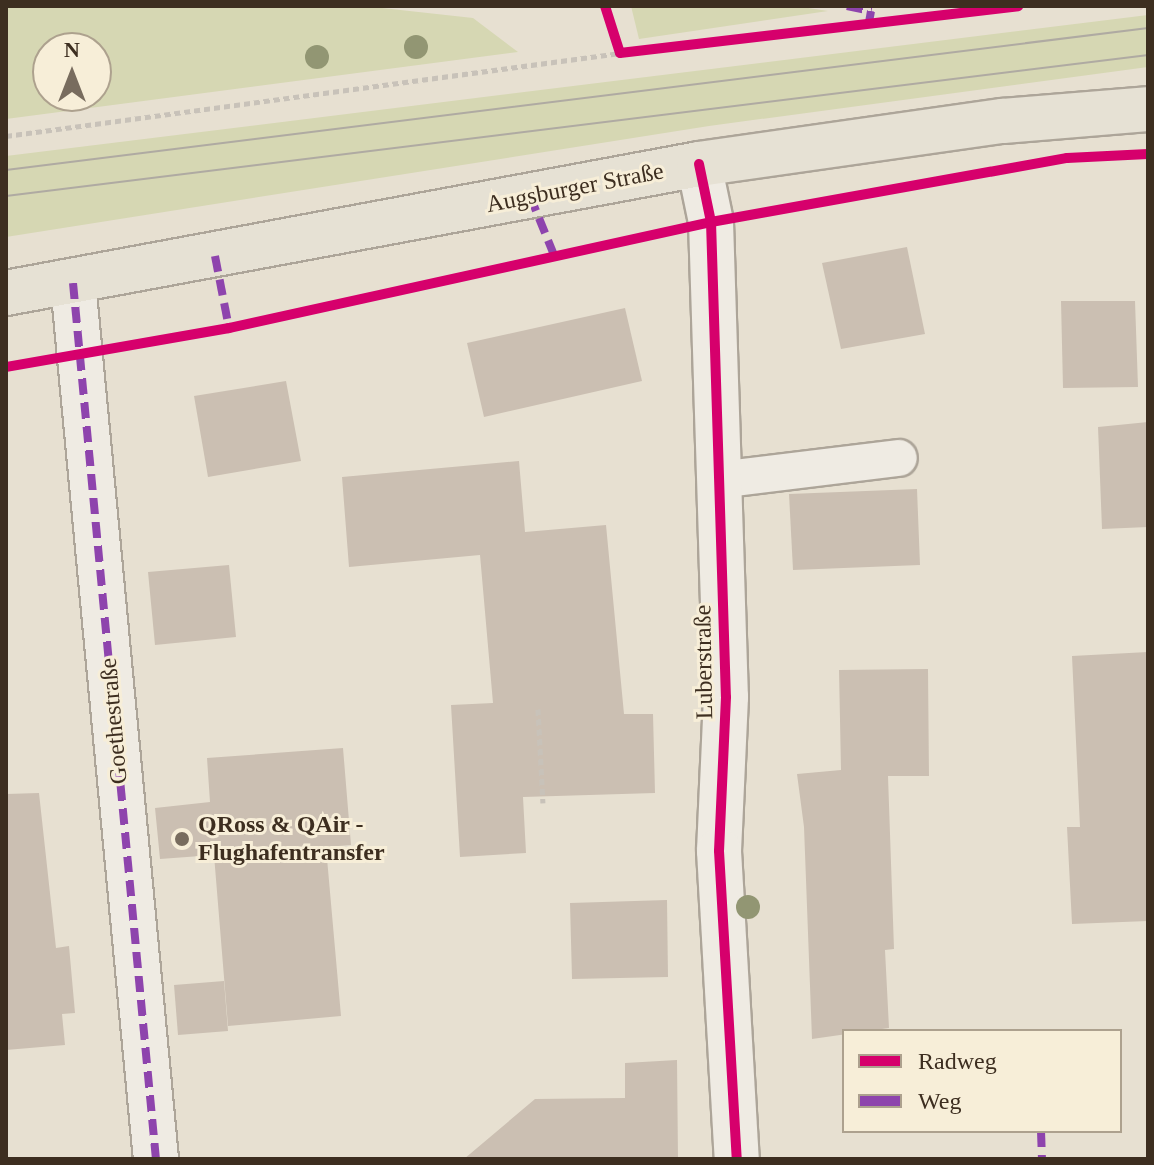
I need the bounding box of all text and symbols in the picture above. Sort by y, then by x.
north arrow [32,32,112,112]
text: N [64,37,80,62]
street label: Augsburger Straße [484,157,666,219]
street label: Luberstraße [689,604,719,720]
street label: Goethestraße [94,657,134,785]
place label: QRoss & QAir - Flughafentransfer [198,811,385,867]
marker: QRoss & QAir - Flughafentransfer [173,830,191,848]
legend [842,1029,1122,1133]
text: Radweg [918,1048,997,1074]
text: Weg [918,1088,961,1114]

